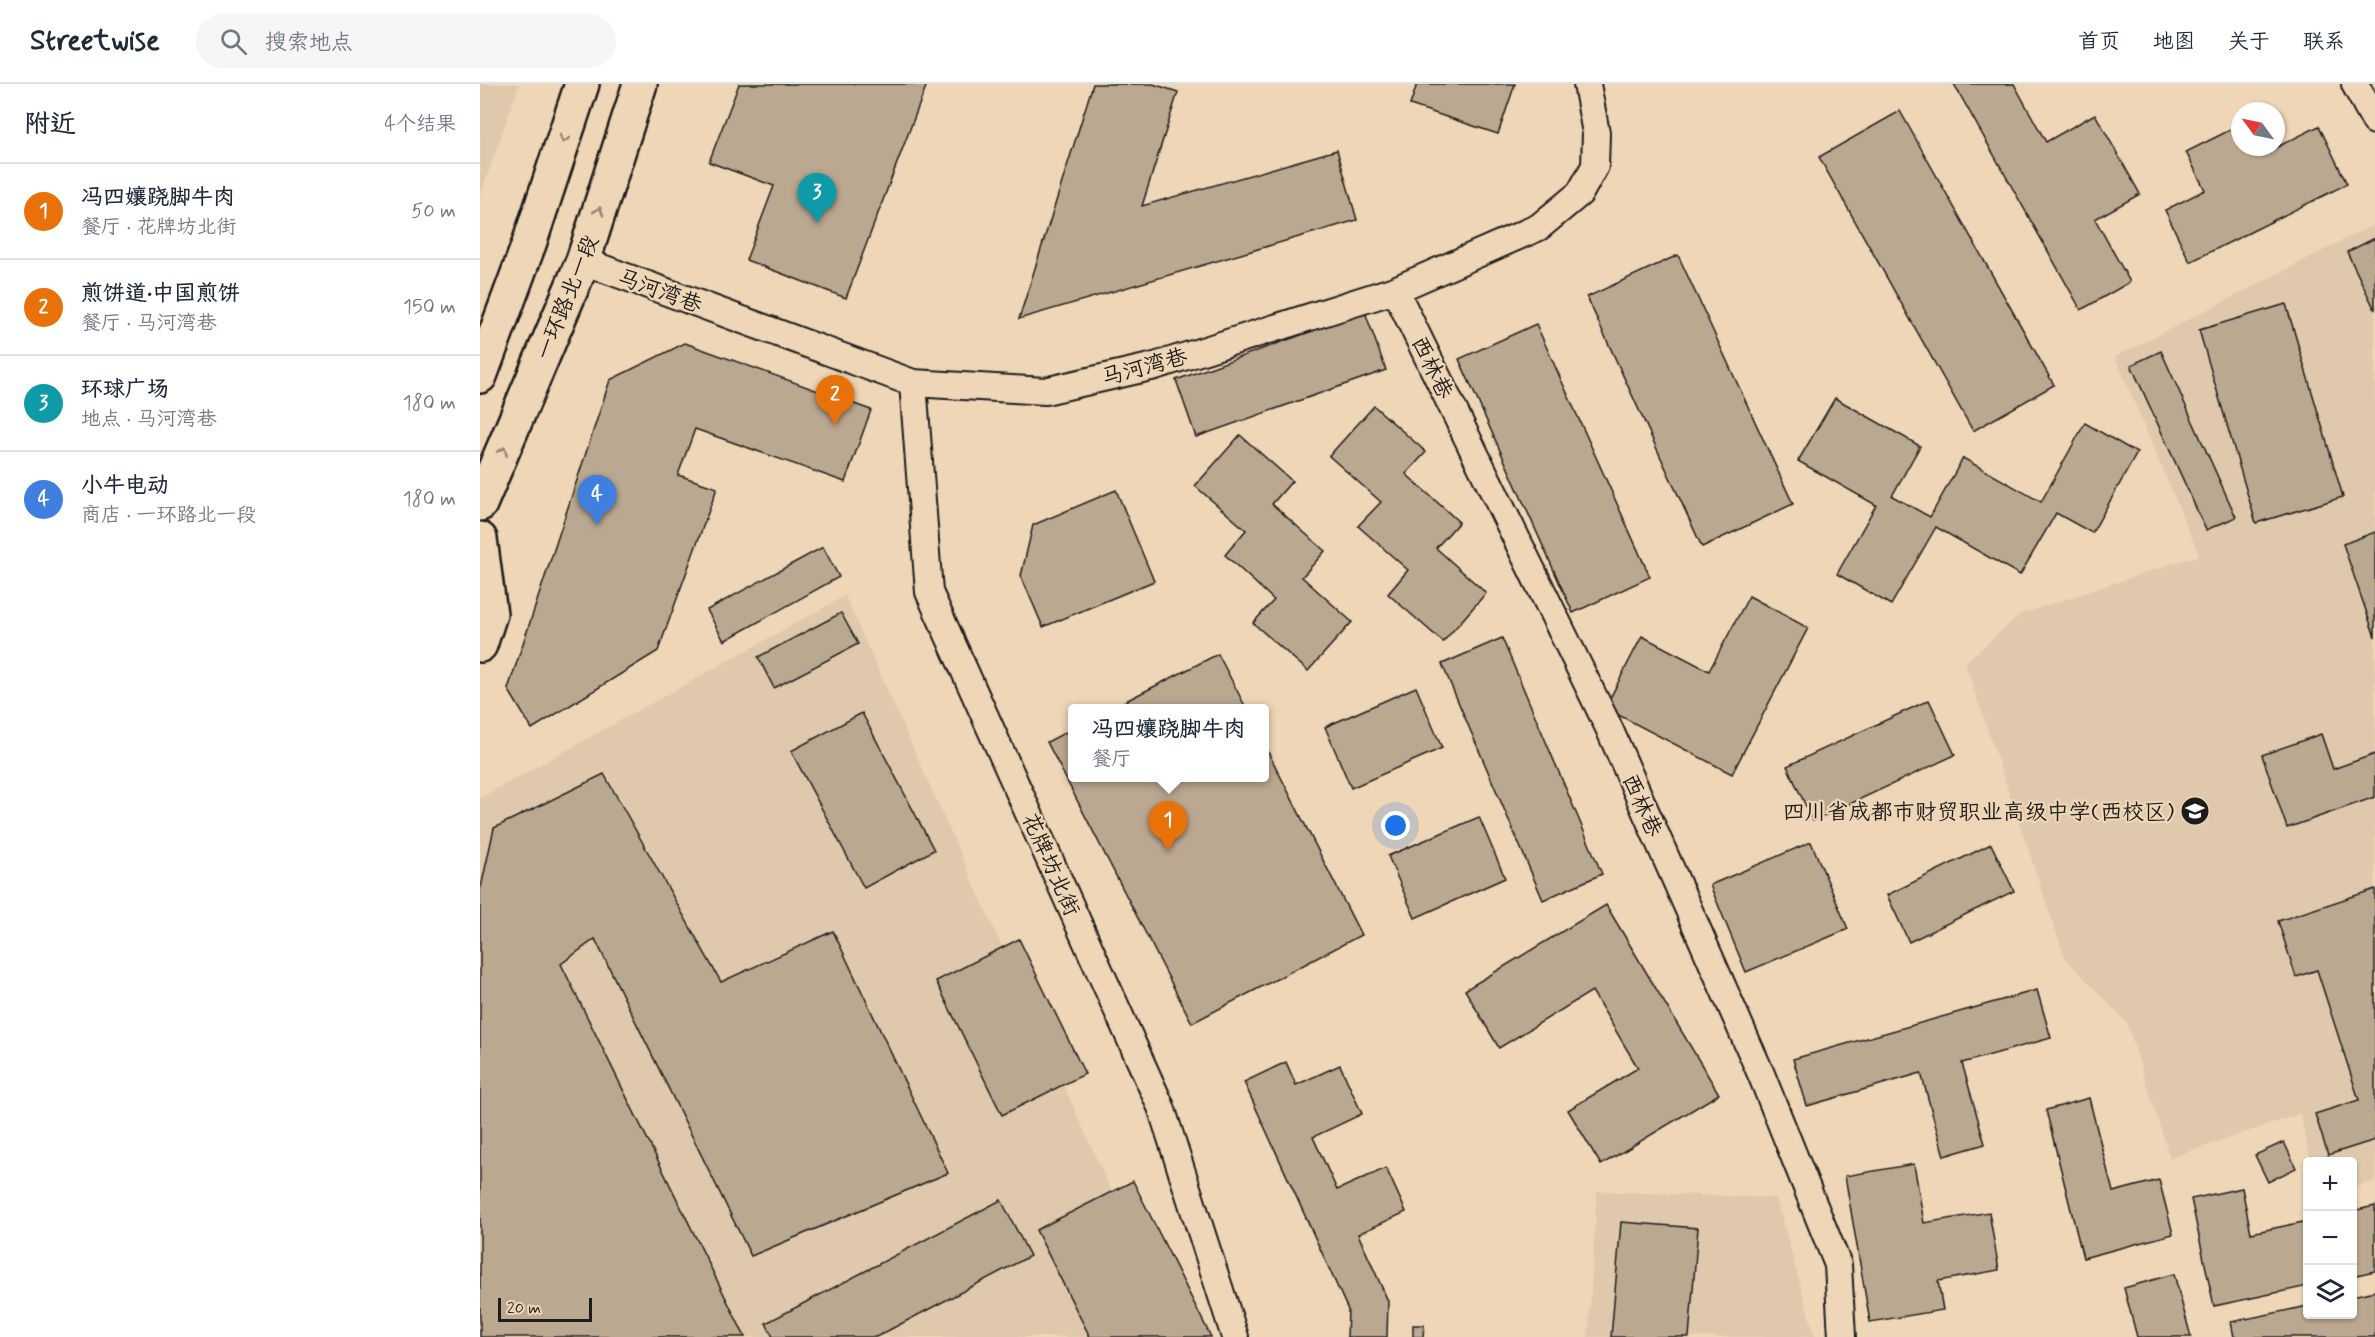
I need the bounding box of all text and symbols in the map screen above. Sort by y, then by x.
search box [196,14,616,68]
text: Streetwise [30,23,160,60]
icon: search [217,25,250,58]
text: 首页 [2078,28,2120,56]
text: 地图 [2153,28,2195,56]
text: 关于 [2228,28,2270,56]
text: 联系 [2303,28,2345,56]
text: 搜索地点 [265,29,353,57]
north arrow [2231,102,2285,156]
text: 附近 [24,108,76,142]
text: 4个结果 [384,111,456,138]
one-way arrow [558,134,571,144]
pin: 3 [798,174,836,223]
text: 冯四孃跷脚牛肉 [81,184,235,212]
text: 1 [39,198,48,225]
text: 50 m [411,198,456,225]
one-way arrow [592,206,604,217]
text: 餐厅 · 花牌坊北街 [81,214,236,241]
street label: 一环路北一段 [530,231,606,364]
street label: 马河湾巷 [613,264,705,320]
text: 煎饼道·中国煎饼 [81,280,240,308]
text: 2 [39,294,48,321]
text: 150 m [403,294,456,321]
text: 餐厅 · 马河湾巷 [81,310,216,337]
street label: 西林巷 [1404,332,1458,404]
street label: 马河湾巷 [1098,343,1191,393]
text: 环球广场 [81,376,169,404]
pin: 2 [816,376,854,425]
text: 3 [39,390,48,417]
text: 180 m [403,390,456,417]
text: 地点 · 马河湾巷 [81,406,216,433]
one-way arrow [496,446,508,457]
text: 小牛电动 [81,472,169,500]
pin: 4 [578,476,616,525]
text: 4 [38,486,49,513]
text: 180 m [403,486,456,513]
text: 商店 · 一环路北一段 [81,502,256,529]
popup [1068,704,1269,782]
text: 冯四孃跷脚牛肉 [1091,716,1246,744]
text: 餐厅 [1091,746,1131,773]
street label: 西林巷 [1615,770,1667,842]
school or university icon: 四川省成都市财贸职业高级中学(西校区) [2179,795,2211,827]
place label: 四川省成都市财贸职业高级中学(西校区) [1783,799,2174,827]
pin: 1 [1148,802,1188,851]
street label: 花牌坊北街 [1015,809,1085,921]
your location [1381,811,1410,840]
map controls [2303,1157,2357,1319]
button: + [2303,1157,2357,1211]
button: − [2303,1211,2357,1265]
button: layers [2303,1265,2357,1319]
scale bar [498,1295,592,1322]
text: 20 m [507,1298,541,1319]

